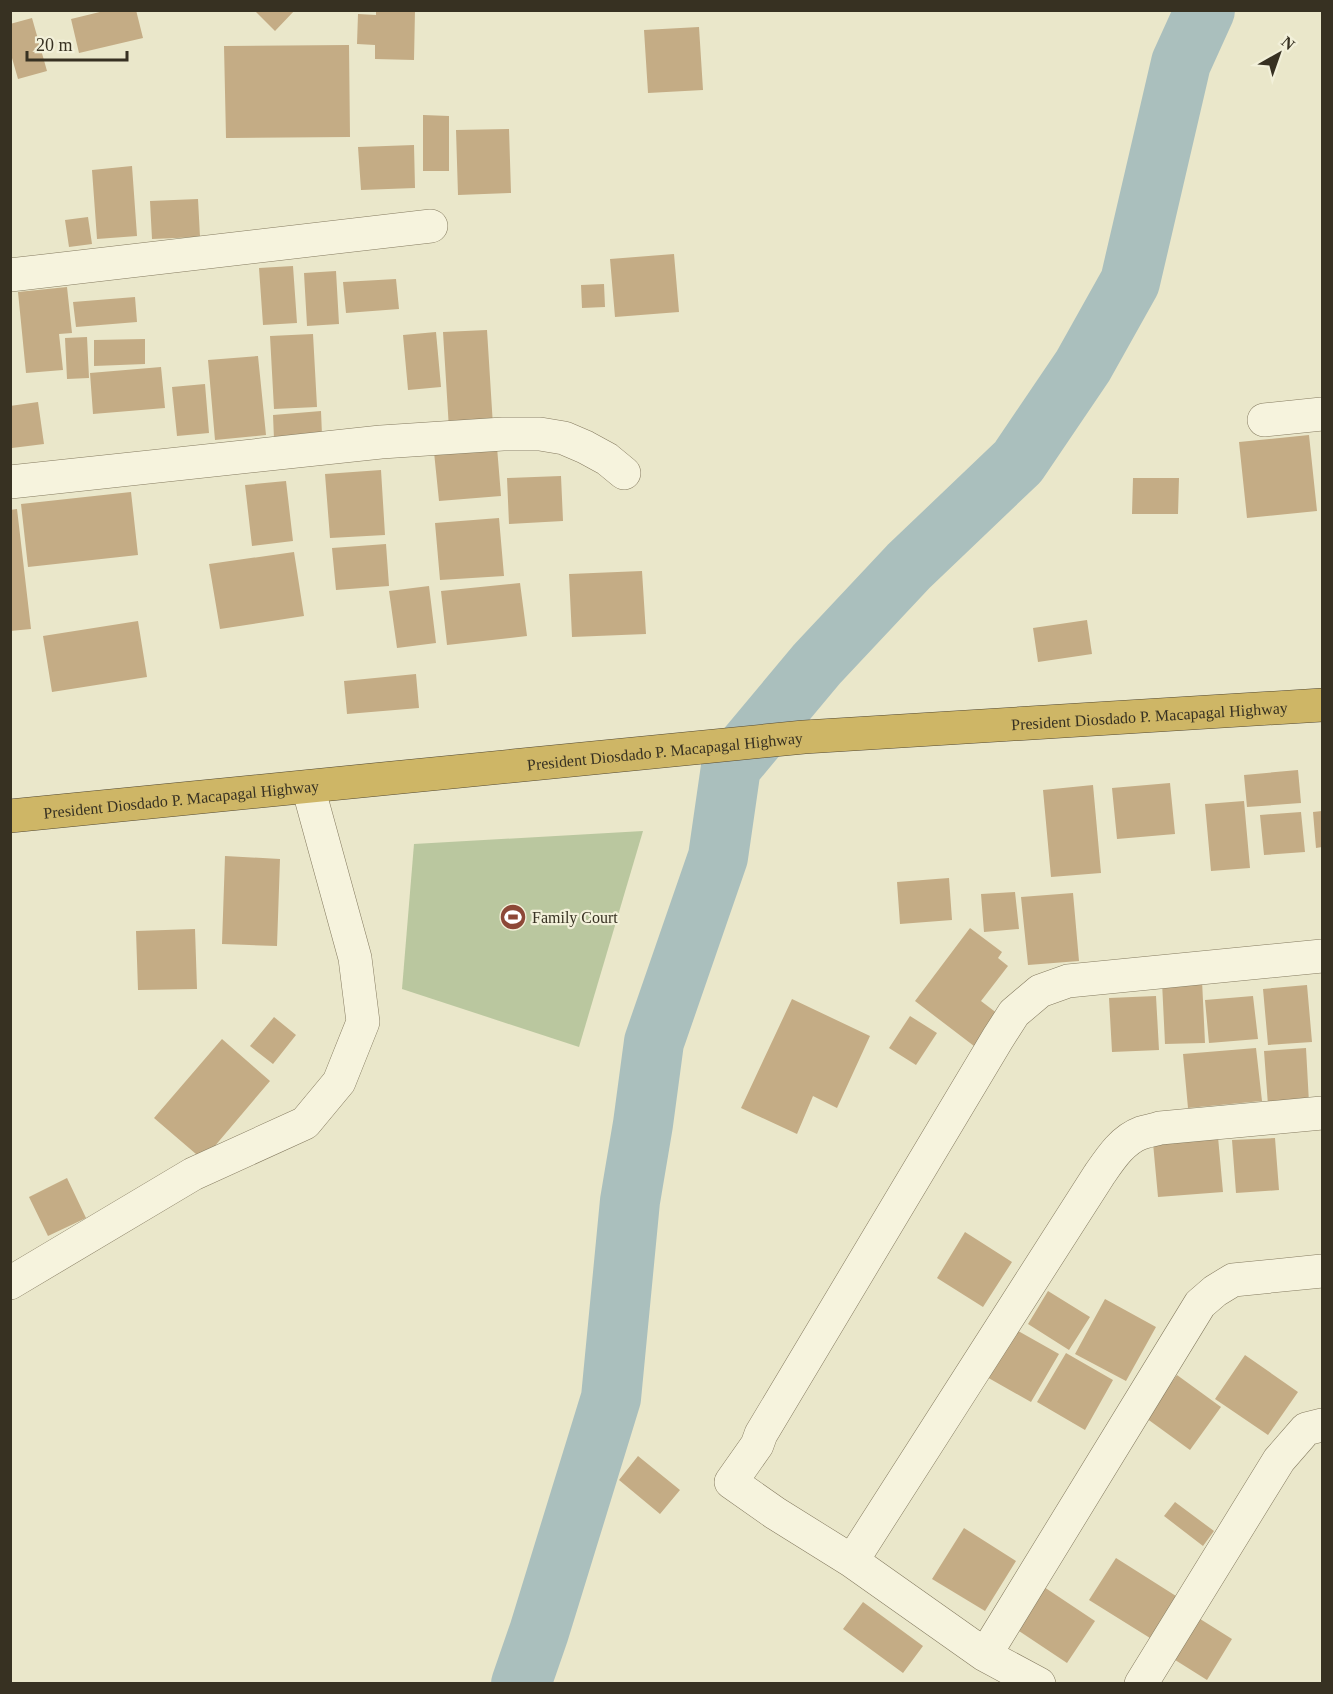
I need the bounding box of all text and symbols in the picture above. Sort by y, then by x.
scale bar [27,24,128,62]
north arrow [1249,24,1309,84]
text: N [1278,33,1299,53]
text: 20 m [36,35,73,55]
street label: President Diosdado P. Macapagal Highway [1011,699,1288,733]
street label: President Diosdado P. Macapagal Highway [526,729,804,774]
street label: President Diosdado P. Macapagal Highway [43,777,320,822]
sports icon: Family Court [498,902,528,932]
place label: Family Court [532,909,618,927]

